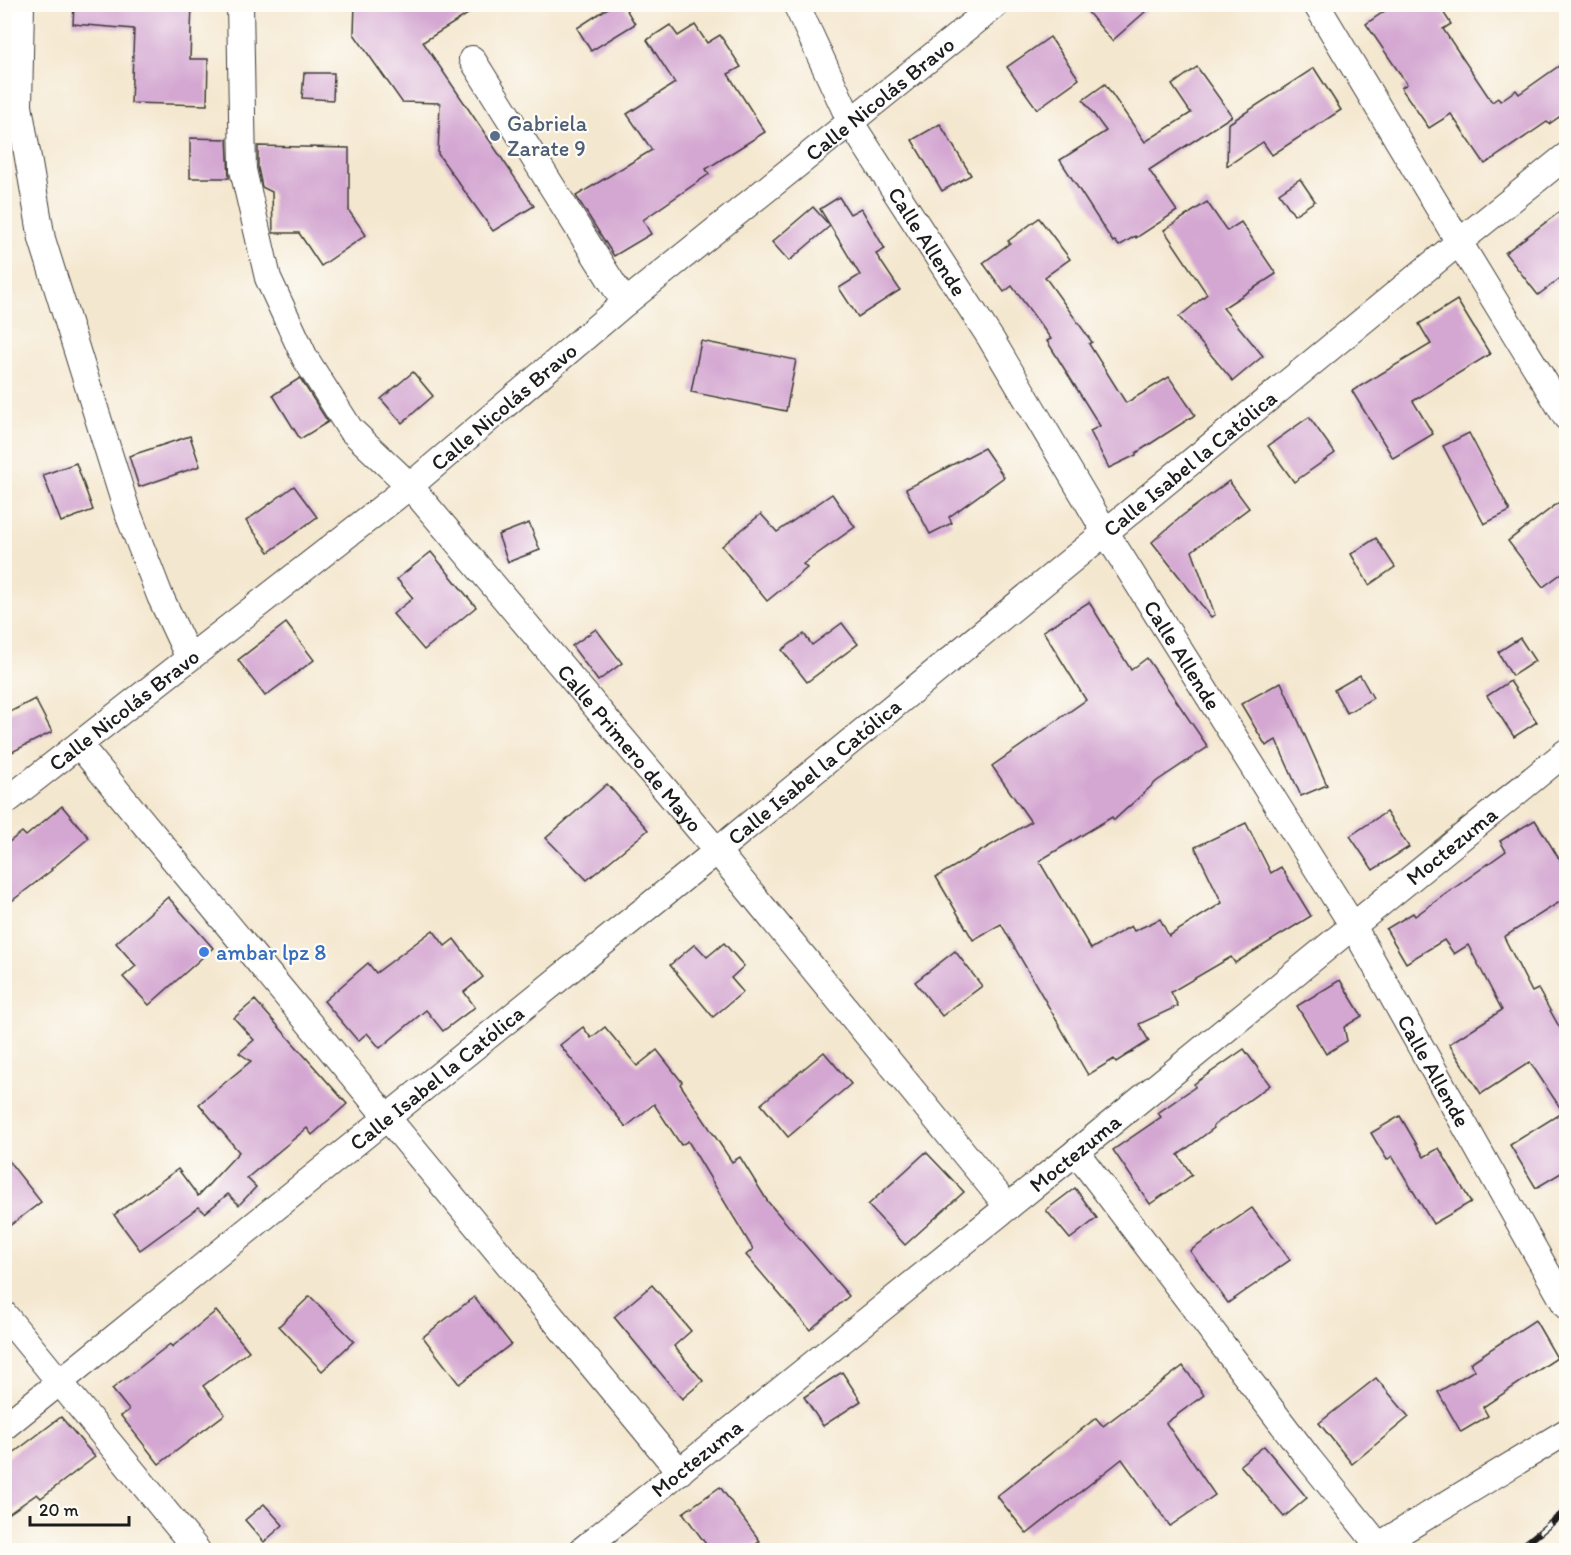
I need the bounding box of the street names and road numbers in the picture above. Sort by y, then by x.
street label: Calle Nicolás Bravo [800,31,960,167]
street label: Calle Allende [882,182,973,301]
street label: Calle Nicolás Bravo [425,337,583,477]
street label: Calle Isabel la Católica [1098,384,1282,543]
street label: Calle Allende [1138,595,1227,715]
street label: Calle Nicolás Bravo [43,643,205,777]
street label: Calle Primero de Mayo [551,659,708,838]
street label: Calle Isabel la Católica [722,693,907,851]
street label: Moctezuma [1401,800,1503,891]
street label: Calle Isabel la Católica [344,999,530,1156]
street label: Calle Allende [1391,1010,1476,1132]
street label: Moctezuma [1024,1108,1127,1198]
street label: Moctezuma [645,1413,749,1503]

